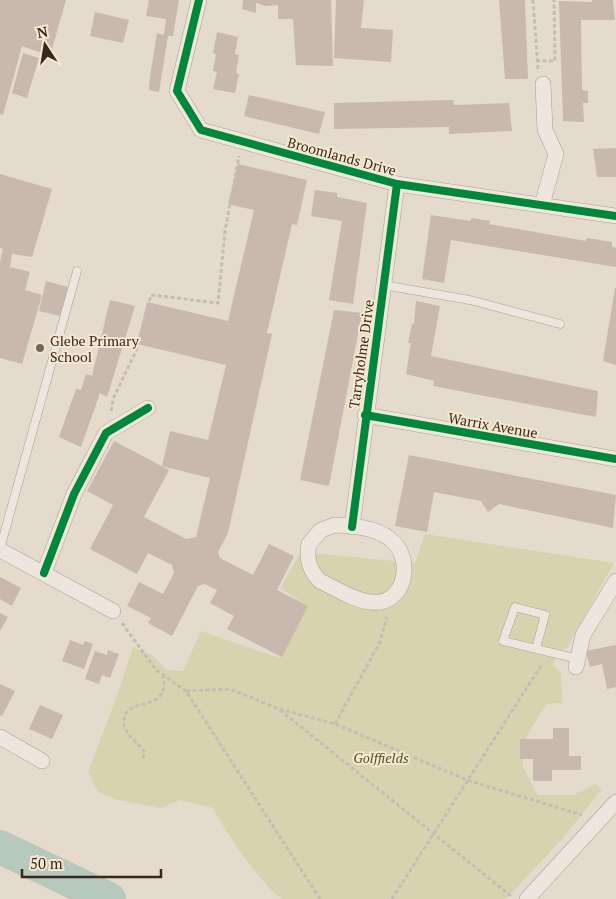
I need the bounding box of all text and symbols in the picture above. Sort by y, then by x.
north arrow [20,20,70,70]
text: N [35,21,50,42]
street label: Broomlands Drive [286,132,398,180]
street label: Tarryholme Drive [344,298,378,410]
place label: Glebe Primary School [50,331,140,366]
marker: Glebe Primary School [34,342,46,354]
street label: Warrix Avenue [447,408,539,442]
park label: Golffields [353,748,409,767]
scale bar [22,846,161,878]
text: 50 m [30,853,63,873]

